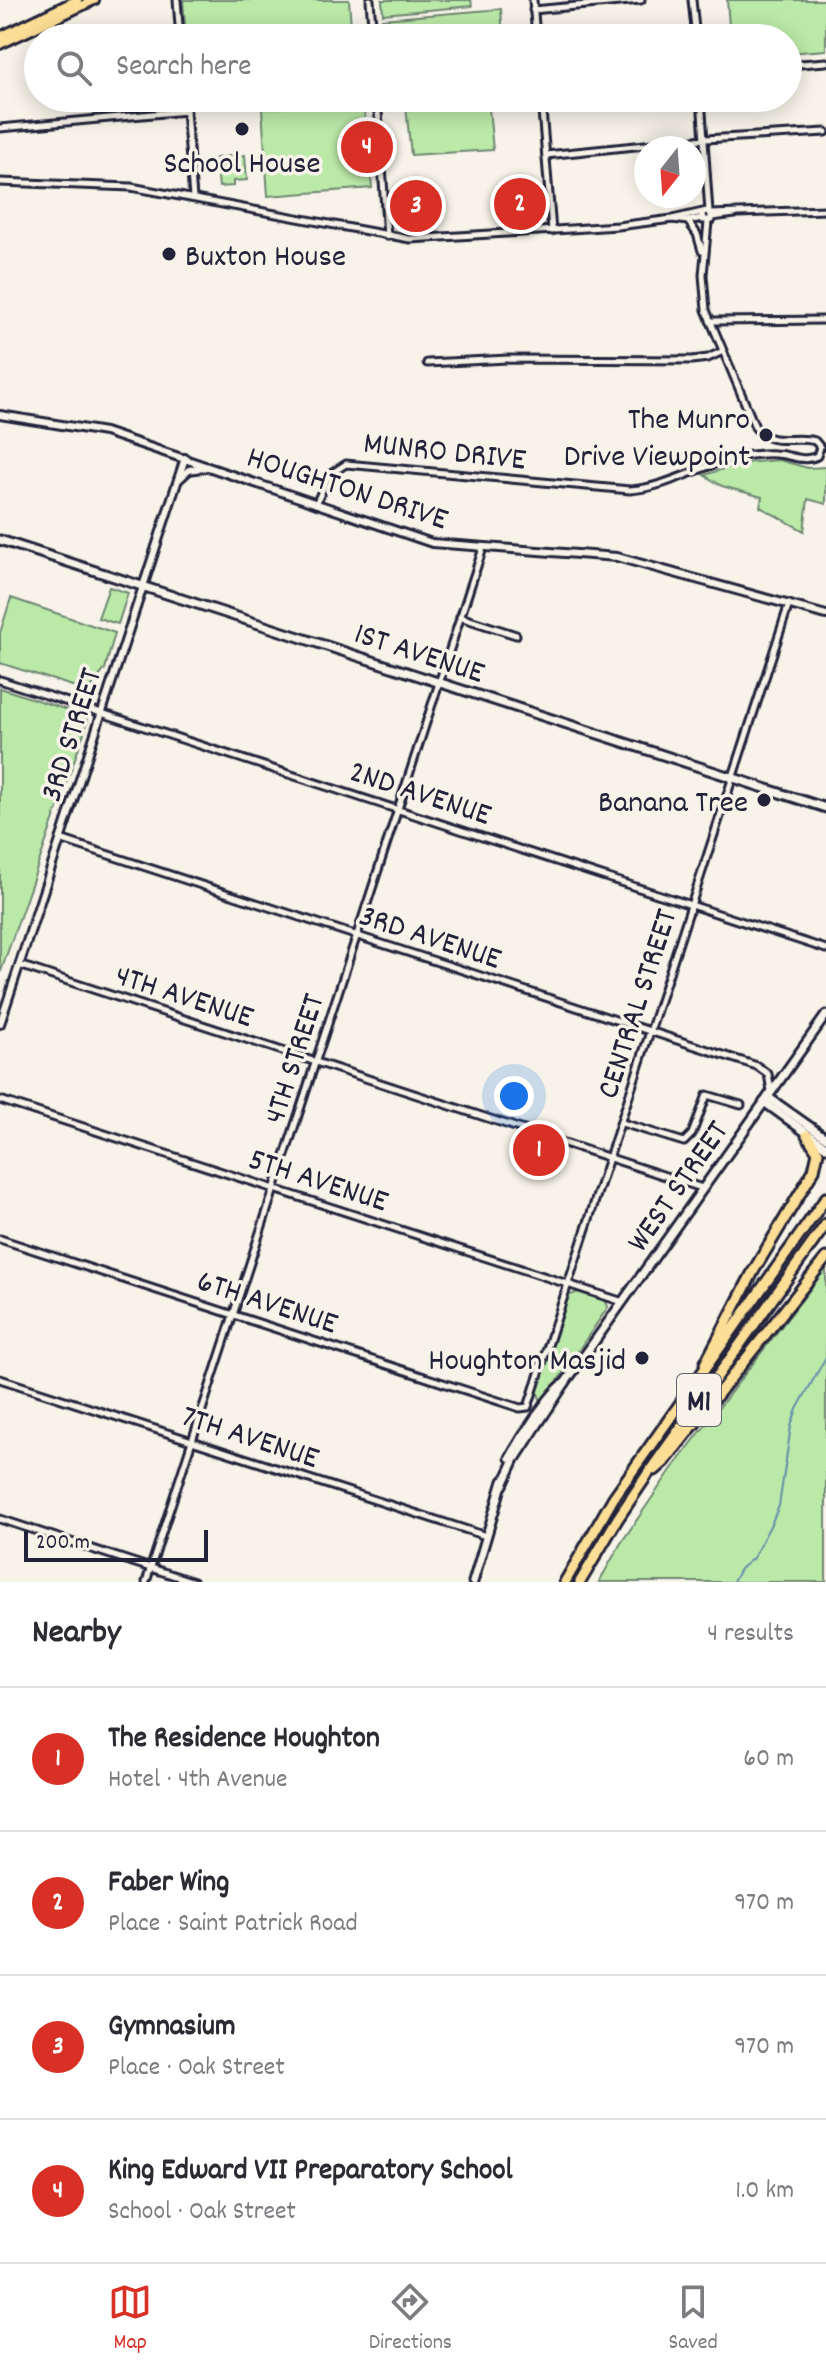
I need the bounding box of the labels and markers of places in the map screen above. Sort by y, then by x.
pin: 4 [341,117,393,177]
marker: School House [233,120,251,138]
place label: School House [163,143,321,189]
pin: 2 [494,174,546,234]
pin: 3 [390,176,442,236]
place label: Buxton House [185,236,346,282]
marker: Buxton House [160,245,178,263]
place label: The Munro Drive Viewpoint [564,399,750,482]
marker: The Munro Drive Viewpoint [757,426,775,444]
place label: Banana Tree [598,782,748,828]
marker: Banana Tree [755,791,773,809]
pin: 1 [513,1120,565,1180]
place label: Houghton Masjid [428,1340,626,1386]
marker: Houghton Masjid [633,1349,651,1367]

